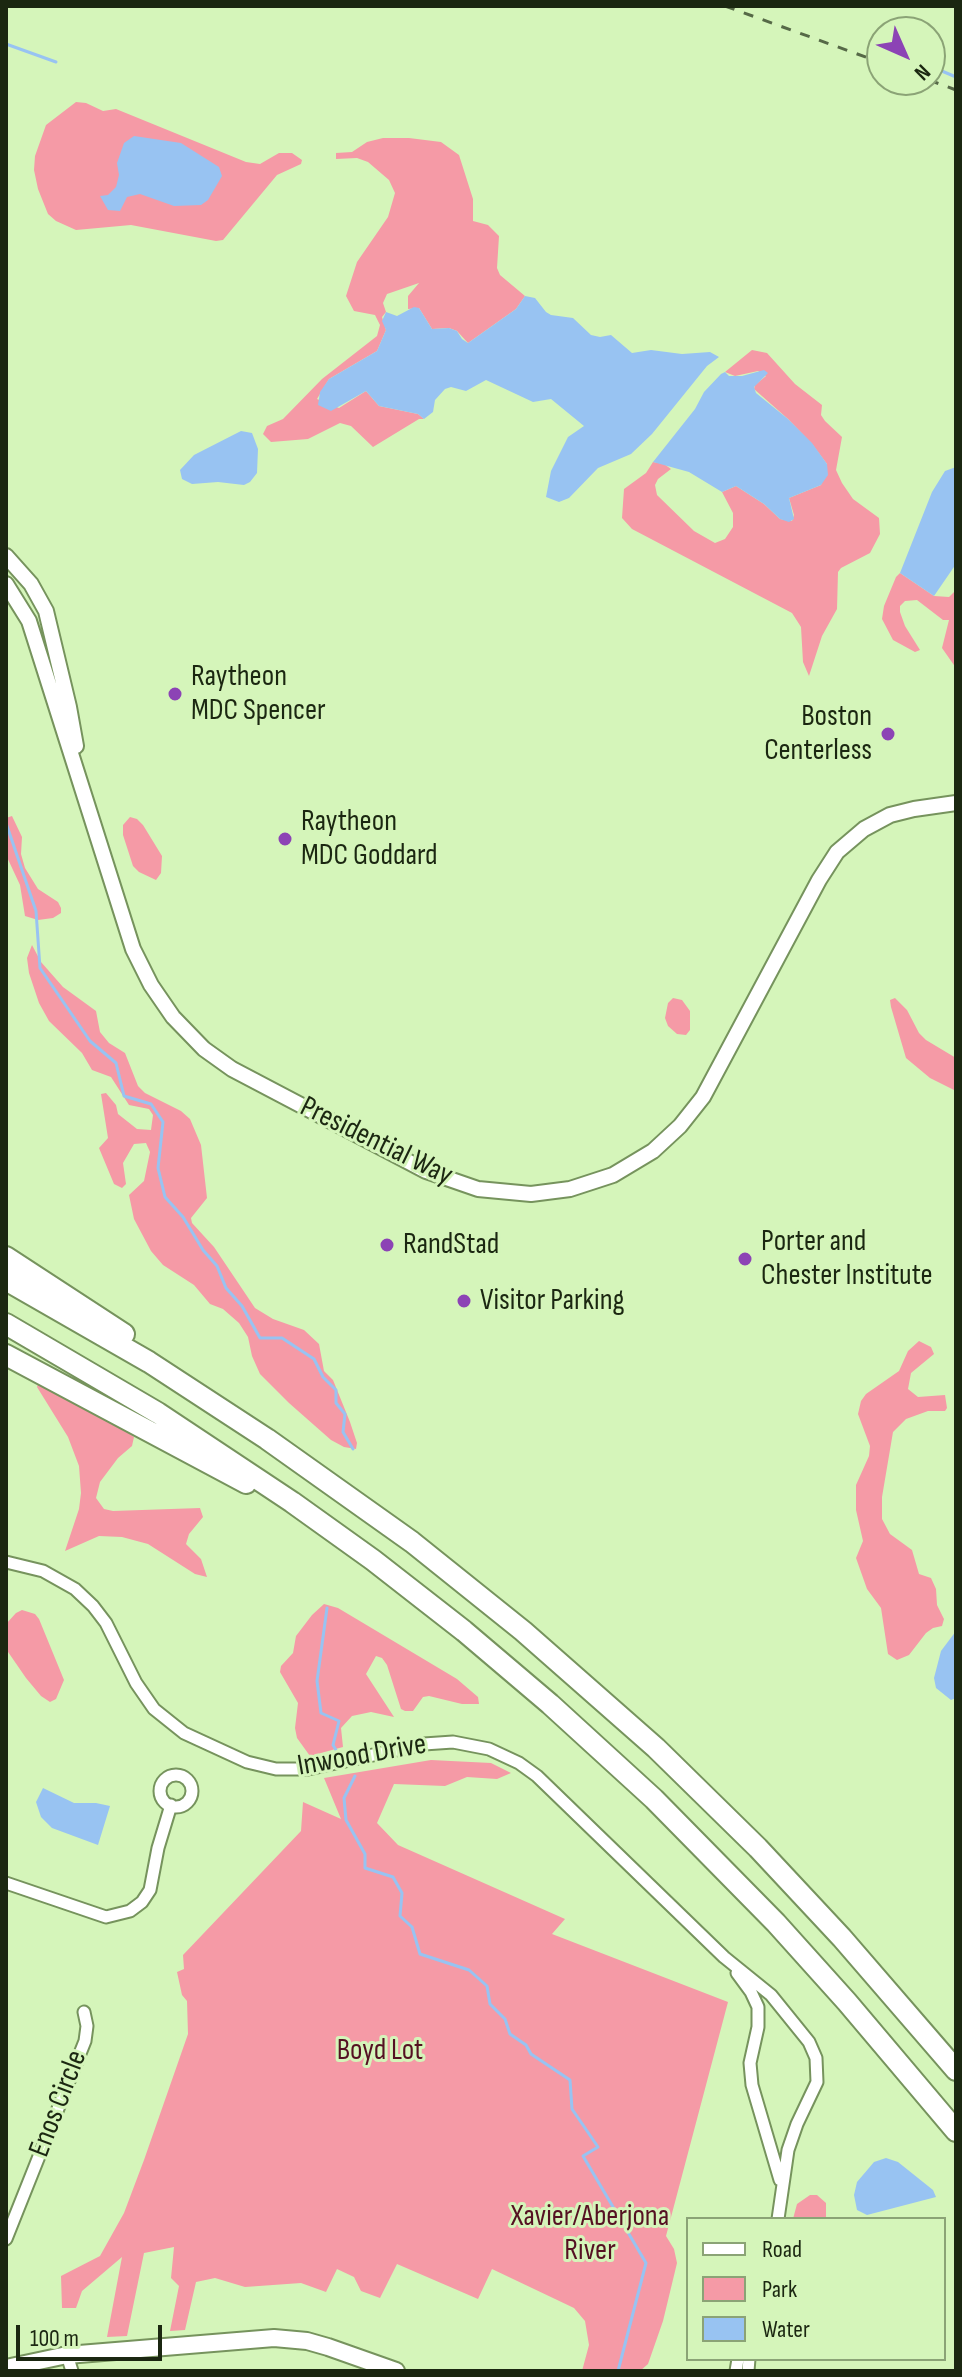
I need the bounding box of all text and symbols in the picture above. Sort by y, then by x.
north arrow [866,16,946,96]
text: N [908,58,936,86]
place label: Raytheon MDC Spencer [191,659,326,730]
marker: Raytheon MDC Spencer [166,685,184,703]
place label: Boston Centerless [764,699,872,770]
marker: Boston Centerless [879,725,897,743]
place label: Raytheon MDC Goddard [301,804,438,874]
marker: Raytheon MDC Goddard [276,830,294,848]
street label: Presidential Way [294,1090,458,1194]
place label: Porter and Chester Institute [761,1224,933,1294]
place label: RandStad [403,1227,499,1263]
marker: RandStad [378,1236,396,1254]
marker: Porter and Chester Institute [736,1250,754,1268]
place label: Visitor Parking [480,1283,624,1319]
marker: Visitor Parking [455,1292,473,1310]
street label: Inwood Drive [295,1727,429,1785]
park label: Boyd Lot [337,2033,423,2069]
street label: Enos Circle [22,2046,96,2162]
park label: Xavier/Aberjona River [511,2199,669,2270]
legend [686,2217,946,2361]
text: Road [762,2235,802,2264]
text: Park [762,2275,797,2304]
scale bar [20,2309,166,2359]
text: Water [762,2315,810,2344]
text: 100 m [30,2324,79,2353]

